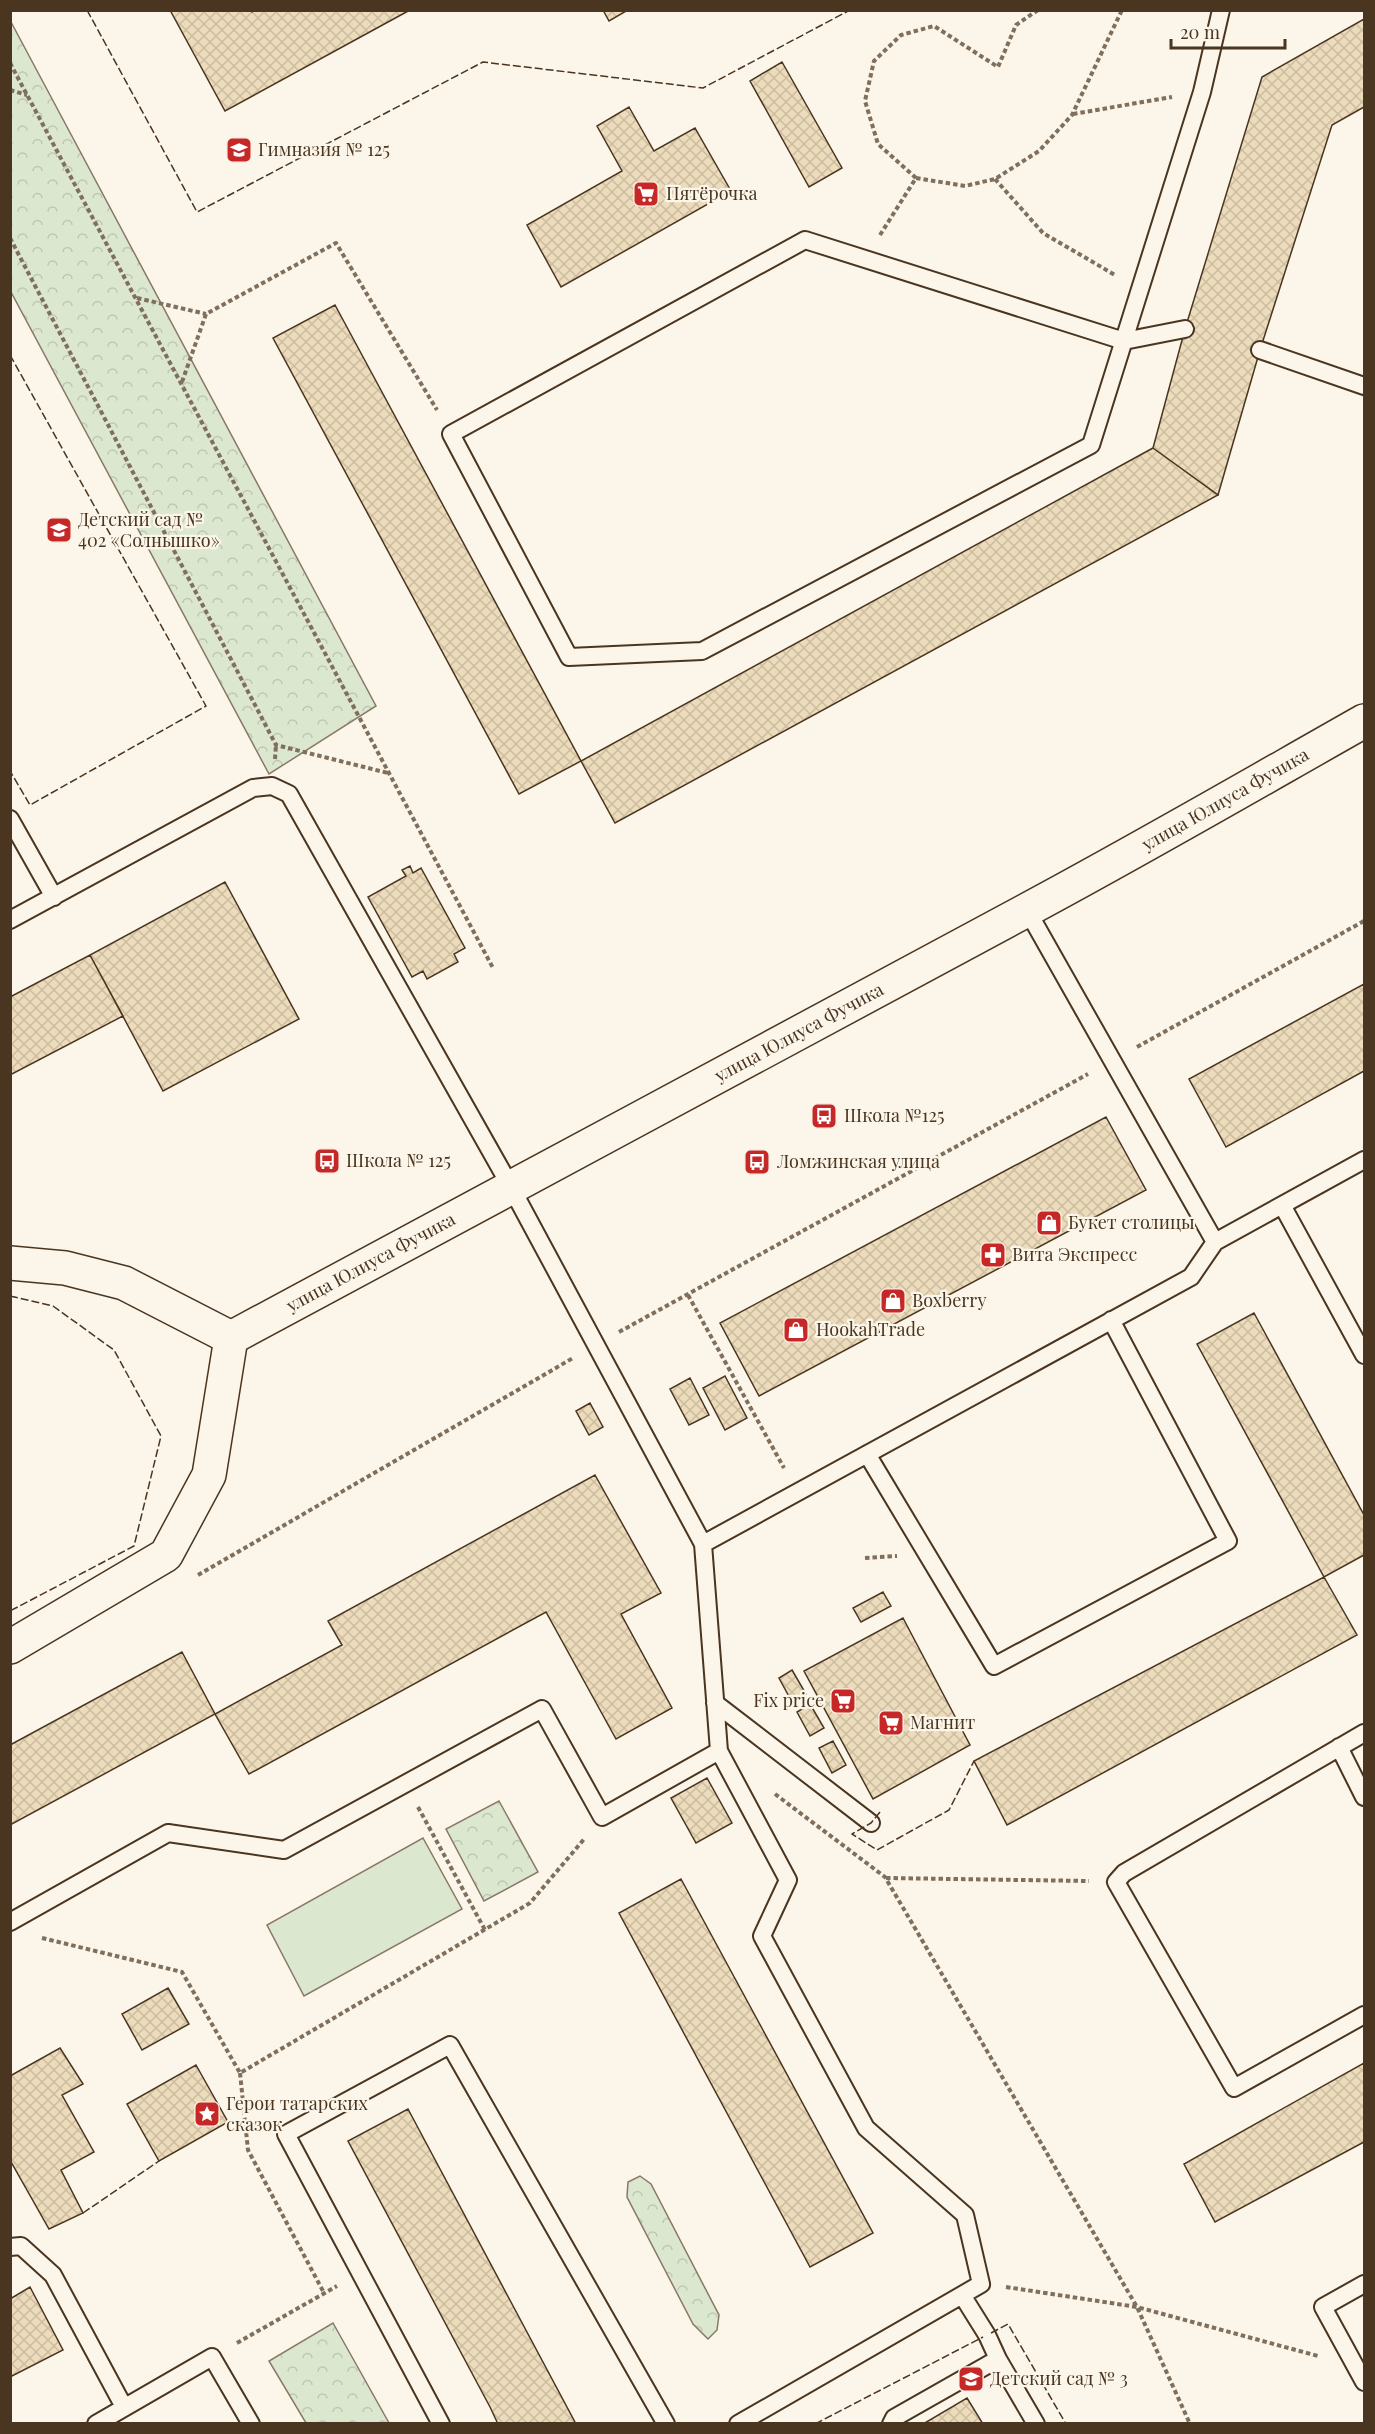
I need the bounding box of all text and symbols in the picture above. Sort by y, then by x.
scale bar [1171,12,1285,50]
text: 20 m [1180,20,1220,44]
school or university icon: Гимназия № 125 [224,135,254,165]
place label: Гимназия № 125 [258,137,390,161]
supermarket icon: Пятёрочка [631,179,661,209]
place label: Пятёрочка [666,181,757,205]
place label: Детский сад № 402 «Солнышко» [78,507,220,552]
school or university icon: Детский сад № 402 «Солнышко» [44,515,74,545]
street label: улица Юлиуса Фучика [1136,742,1313,856]
street label: улица Юлиуса Фучика [709,977,887,1087]
bus stop icon: Школа №125 [809,1101,839,1131]
place label: Школа №125 [844,1103,944,1127]
bus stop icon: Школа № 125 [312,1146,342,1176]
bus stop icon: Ломжинская улица [742,1147,772,1177]
place label: Школа № 125 [346,1148,451,1172]
place label: Ломжинская улица [776,1149,940,1173]
street label: улица Юлиуса Фучика [281,1206,459,1317]
shop icon: Букет столицы [1034,1208,1064,1238]
place label: Букет столицы [1068,1210,1195,1234]
pharmacy icon: Вита Экспресс [978,1240,1008,1270]
place label: Вита Экспресс [1012,1242,1137,1266]
shop icon: Boxberry [878,1286,908,1316]
place label: Boxberry [912,1288,986,1312]
shop icon: HookahTrade [781,1315,811,1345]
place label: HookahTrade [816,1317,925,1341]
supermarket icon: Fix price [828,1686,858,1716]
place label: Fix price [753,1688,824,1712]
supermarket icon: Магнит [876,1708,906,1738]
place label: Магнит [910,1710,975,1734]
place label: Герои татарских сказок [226,2091,369,2136]
place icon: Герои татарских сказок [192,2099,222,2129]
school or university icon: Детский сад № 3 [956,2364,986,2394]
place label: Детский сад № 3 [990,2366,1128,2390]

